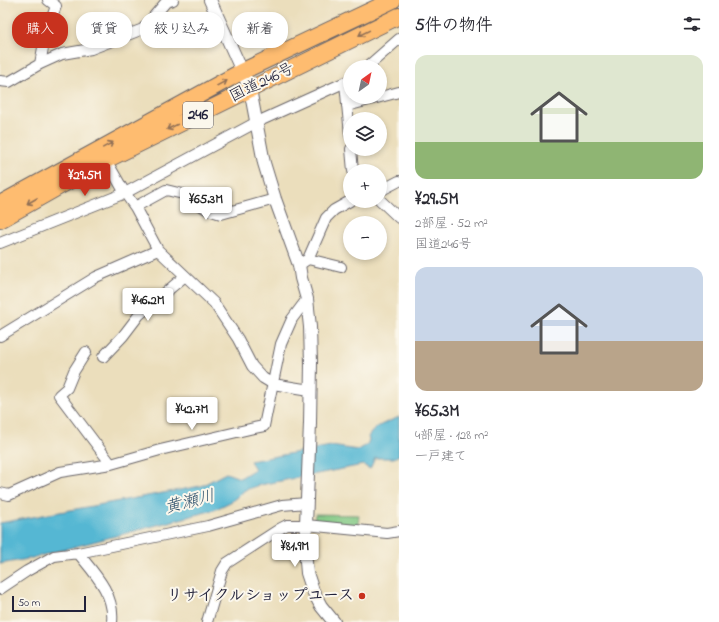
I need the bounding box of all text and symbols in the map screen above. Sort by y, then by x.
chip: 購入 [12,12,68,48]
chip: 賃貸 [76,12,132,48]
chip: 絞り込み [140,12,224,48]
chip: 新着 [232,12,288,48]
text: 5件の物件 [415,13,493,38]
icon: filters [681,13,703,35]
one-way arrow [358,30,370,37]
street label: 国道246号 [225,57,299,109]
north arrow [343,60,387,104]
map controls [343,60,387,260]
one-way arrow [216,78,228,86]
icon: home [523,81,595,153]
road number: 246 [183,102,213,128]
button: layers [343,112,387,156]
one-way arrow [166,124,178,131]
one-way arrow [102,141,114,148]
pin: ¥29.5M [52,163,118,197]
button: + [343,164,387,208]
text: ¥29.5M [68,166,102,185]
pin: ¥65.3M [173,187,239,221]
text: ¥29.5M [415,187,459,212]
text: ¥65.3M [189,190,223,209]
one-way arrow [26,198,38,206]
text: 2部屋 · 52 m² [415,214,488,233]
button: − [343,216,387,260]
text: 国道246号 [415,235,472,254]
pin: ¥46.2M [115,288,181,322]
text: ¥46.2M [131,291,165,310]
icon: home [523,293,595,365]
pin: ¥42.7M [159,397,225,431]
text: ¥65.3M [415,399,460,424]
text: ¥42.7M [176,400,208,419]
text: 4部屋 · 128 m² [415,426,488,445]
text: 一戸建て [415,447,467,466]
water label: 黄瀬川 [162,484,218,520]
pin: ¥81.9M [262,534,328,568]
text: ¥81.9M [281,537,309,556]
place label: リサイクルショップユース [167,584,354,608]
marker: リサイクルショップユース [357,591,367,601]
scale bar [12,594,86,613]
text: 50 m [18,595,40,611]

